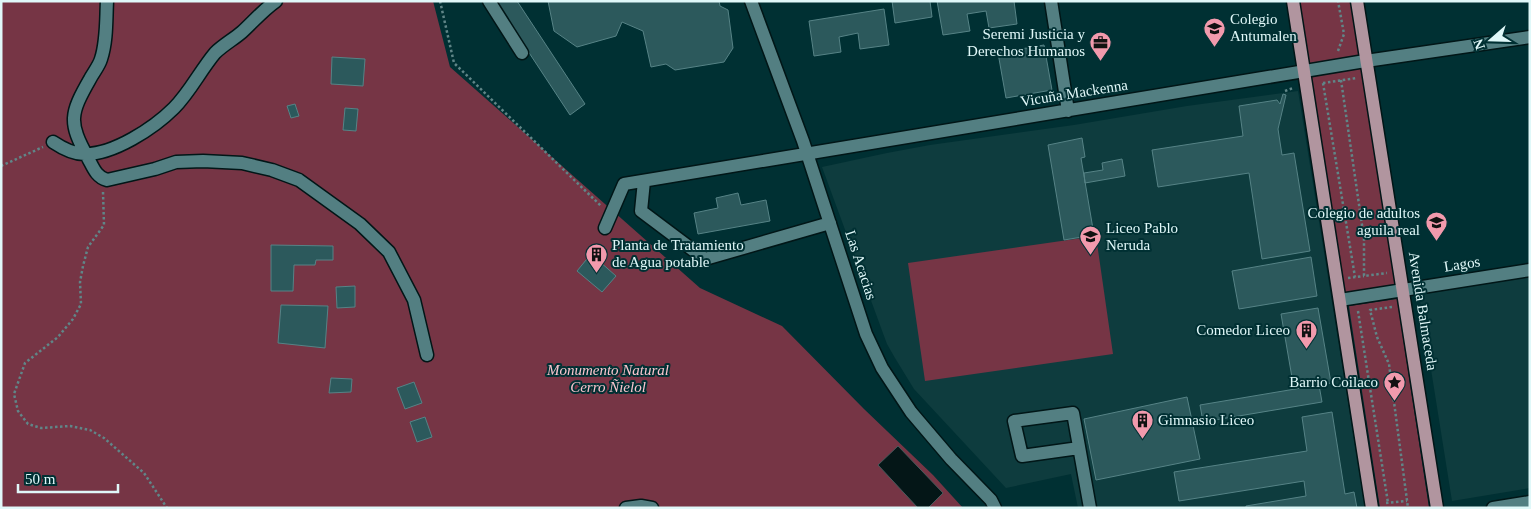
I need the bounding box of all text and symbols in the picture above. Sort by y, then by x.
place label: Colegio Antumalen [1230,11,1297,44]
north arrow [1466,15,1516,65]
school or university icon: Colegio Antumalen [1202,16,1226,47]
place label: Seremi Justicia y Derechos Humanos [967,26,1085,59]
office icon: Seremi Justicia y Derechos Humanos [1089,31,1113,62]
text: N [1470,37,1488,52]
street label: Vicuña Mackenna [1019,77,1129,109]
place label: Colegio de adultos aguila real [1308,205,1420,238]
school or university icon: Colegio de adultos aguila real [1424,210,1448,241]
place label: Liceo Pablo Neruda [1106,220,1178,253]
school or university icon: Liceo Pablo Neruda [1078,225,1102,256]
street label: Las Acacias [842,228,880,302]
place label: Planta de Tratamiento de Agua potable [612,237,744,270]
building icon: Planta de Tratamiento de Agua potable [584,242,608,273]
street label: Avenida Balmaceda [1406,250,1440,372]
street label: Lagos [1443,253,1482,275]
building icon: Comedor Liceo [1294,318,1318,349]
place label: Comedor Liceo [1196,322,1290,338]
park label: Monumento Natural Cerro Ñielol [546,362,669,395]
place icon: Barrio Coilaco [1382,370,1406,401]
place label: Barrio Coilaco [1289,374,1378,390]
building icon: Gimnasio Liceo [1130,408,1154,439]
place label: Gimnasio Liceo [1158,412,1254,428]
scale bar [18,462,118,494]
text: 50 m [25,471,56,487]

